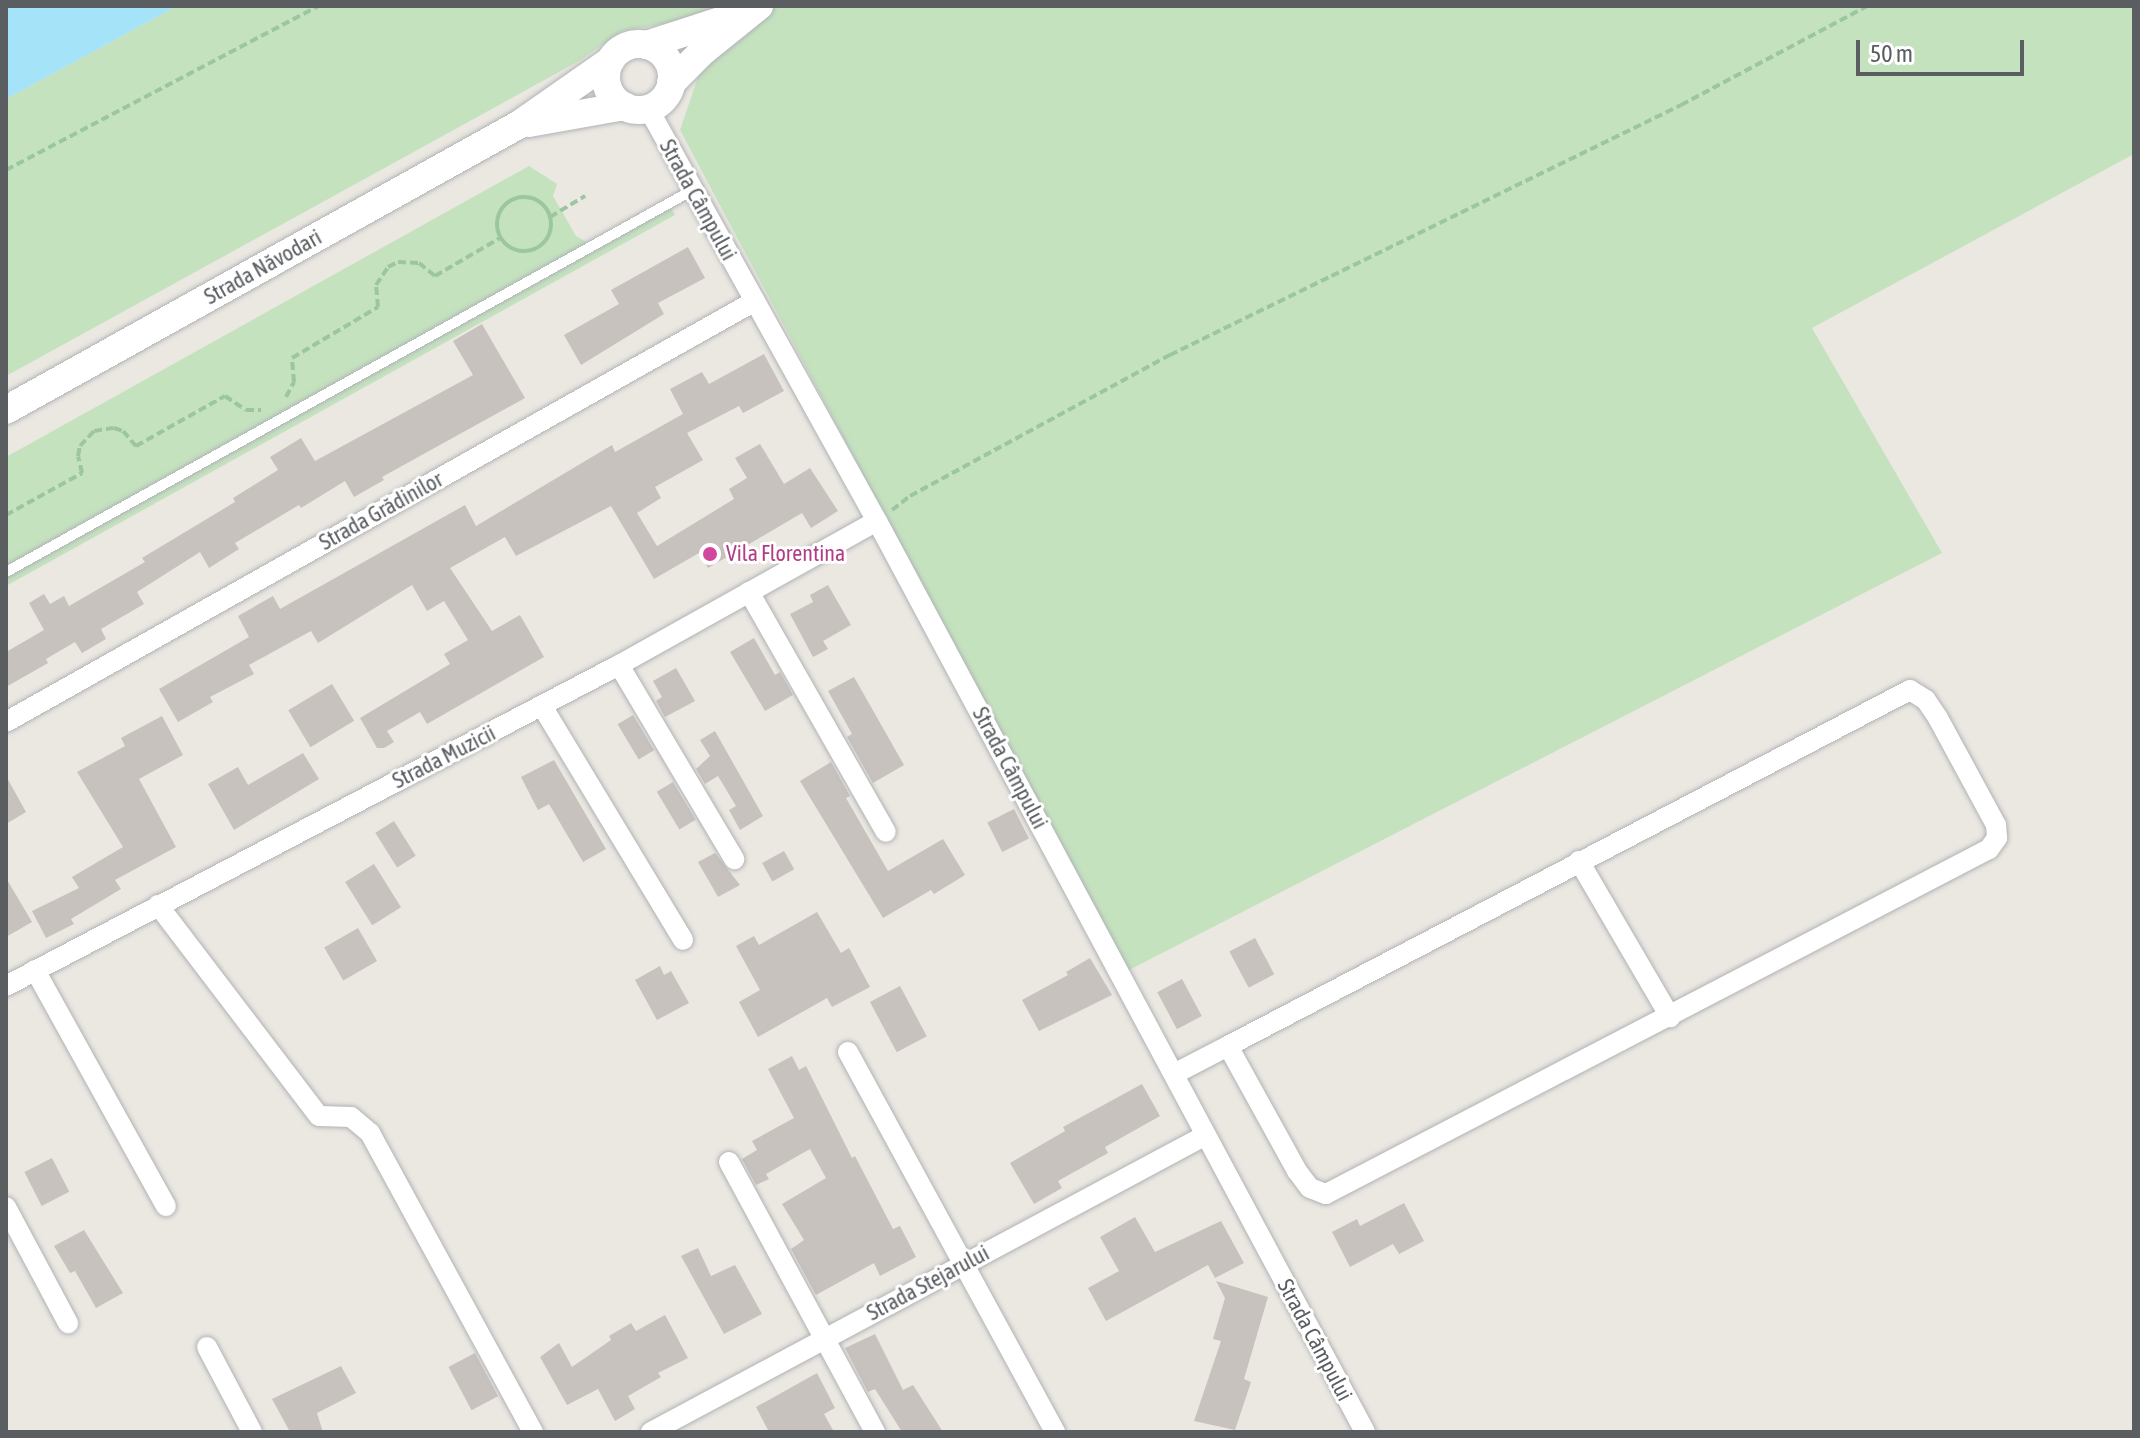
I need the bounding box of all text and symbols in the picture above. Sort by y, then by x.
scale bar [1860,24,2028,74]
text: 50 m [1870,40,1913,67]
street label: Strada Câmpului [654,135,742,265]
street label: Strada Năvodari [200,224,326,310]
street label: Strada Grădinilor [315,466,447,556]
place label: Vila Florentina [726,541,845,567]
marker: Vila Florentina [701,545,719,563]
street label: Strada Câmpului [967,703,1053,833]
street label: Strada Muzicii [388,720,500,794]
street label: Strada Stejarului [862,1240,994,1326]
street label: Strada Câmpului [1272,1275,1358,1405]

